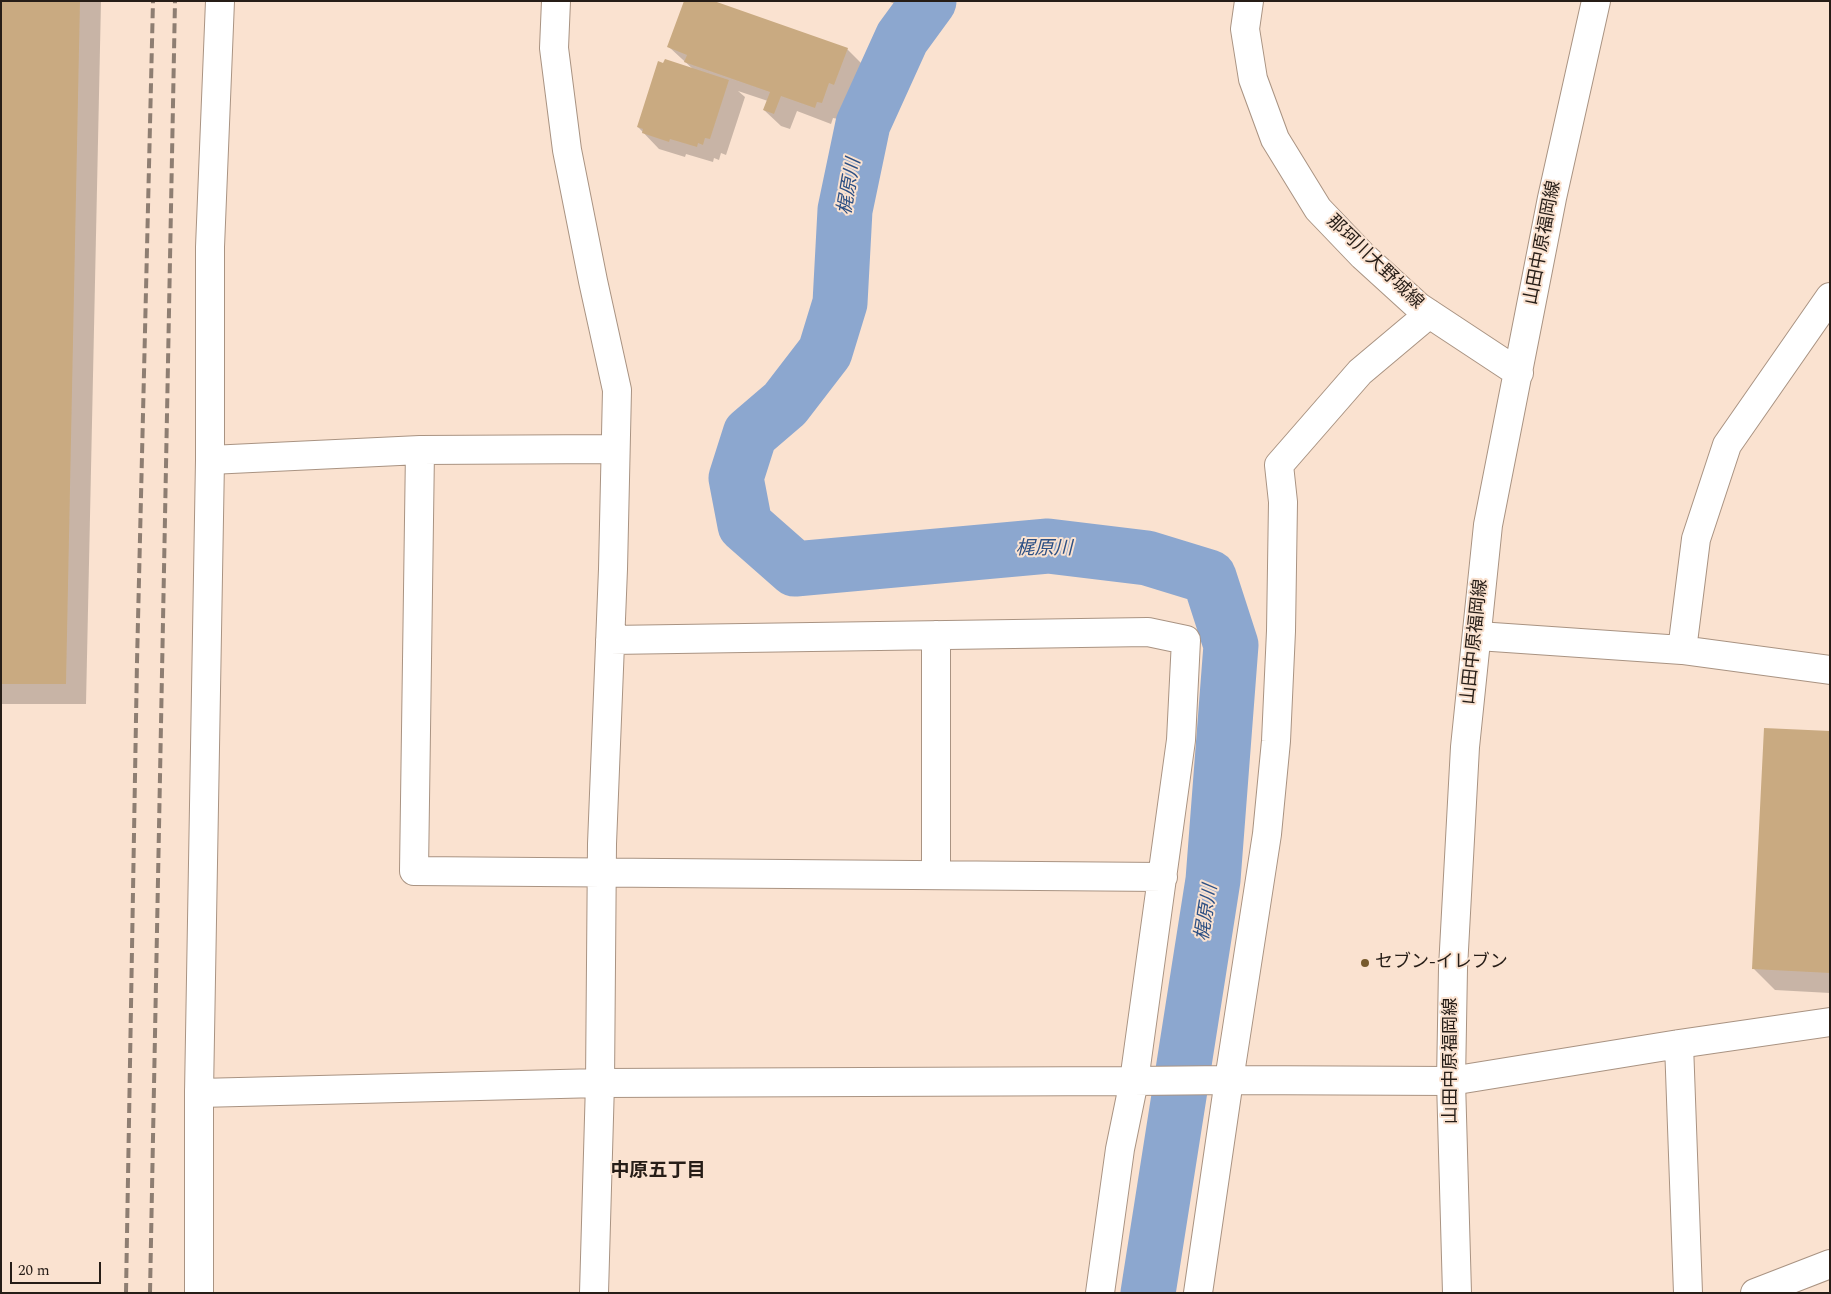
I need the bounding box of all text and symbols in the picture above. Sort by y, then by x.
water label: 梶原川 [835,157,867,217]
street label: 山田中原福岡線 [1521,179,1567,307]
street label: 那珂川大野城線 [1321,211,1427,315]
water label: 梶原川 [1016,539,1072,561]
street label: 山田中原福岡線 [1459,578,1493,706]
water label: 梶原川 [1192,883,1224,943]
place label: セブン-イレブン [1375,952,1508,974]
marker: セブン-イレブン [1359,957,1371,969]
street label: 山田中原福岡線 [1441,998,1463,1124]
district label: 中原五丁目 [611,1161,705,1183]
scale bar [12,1252,104,1284]
text: 20 m [18,1259,50,1282]

